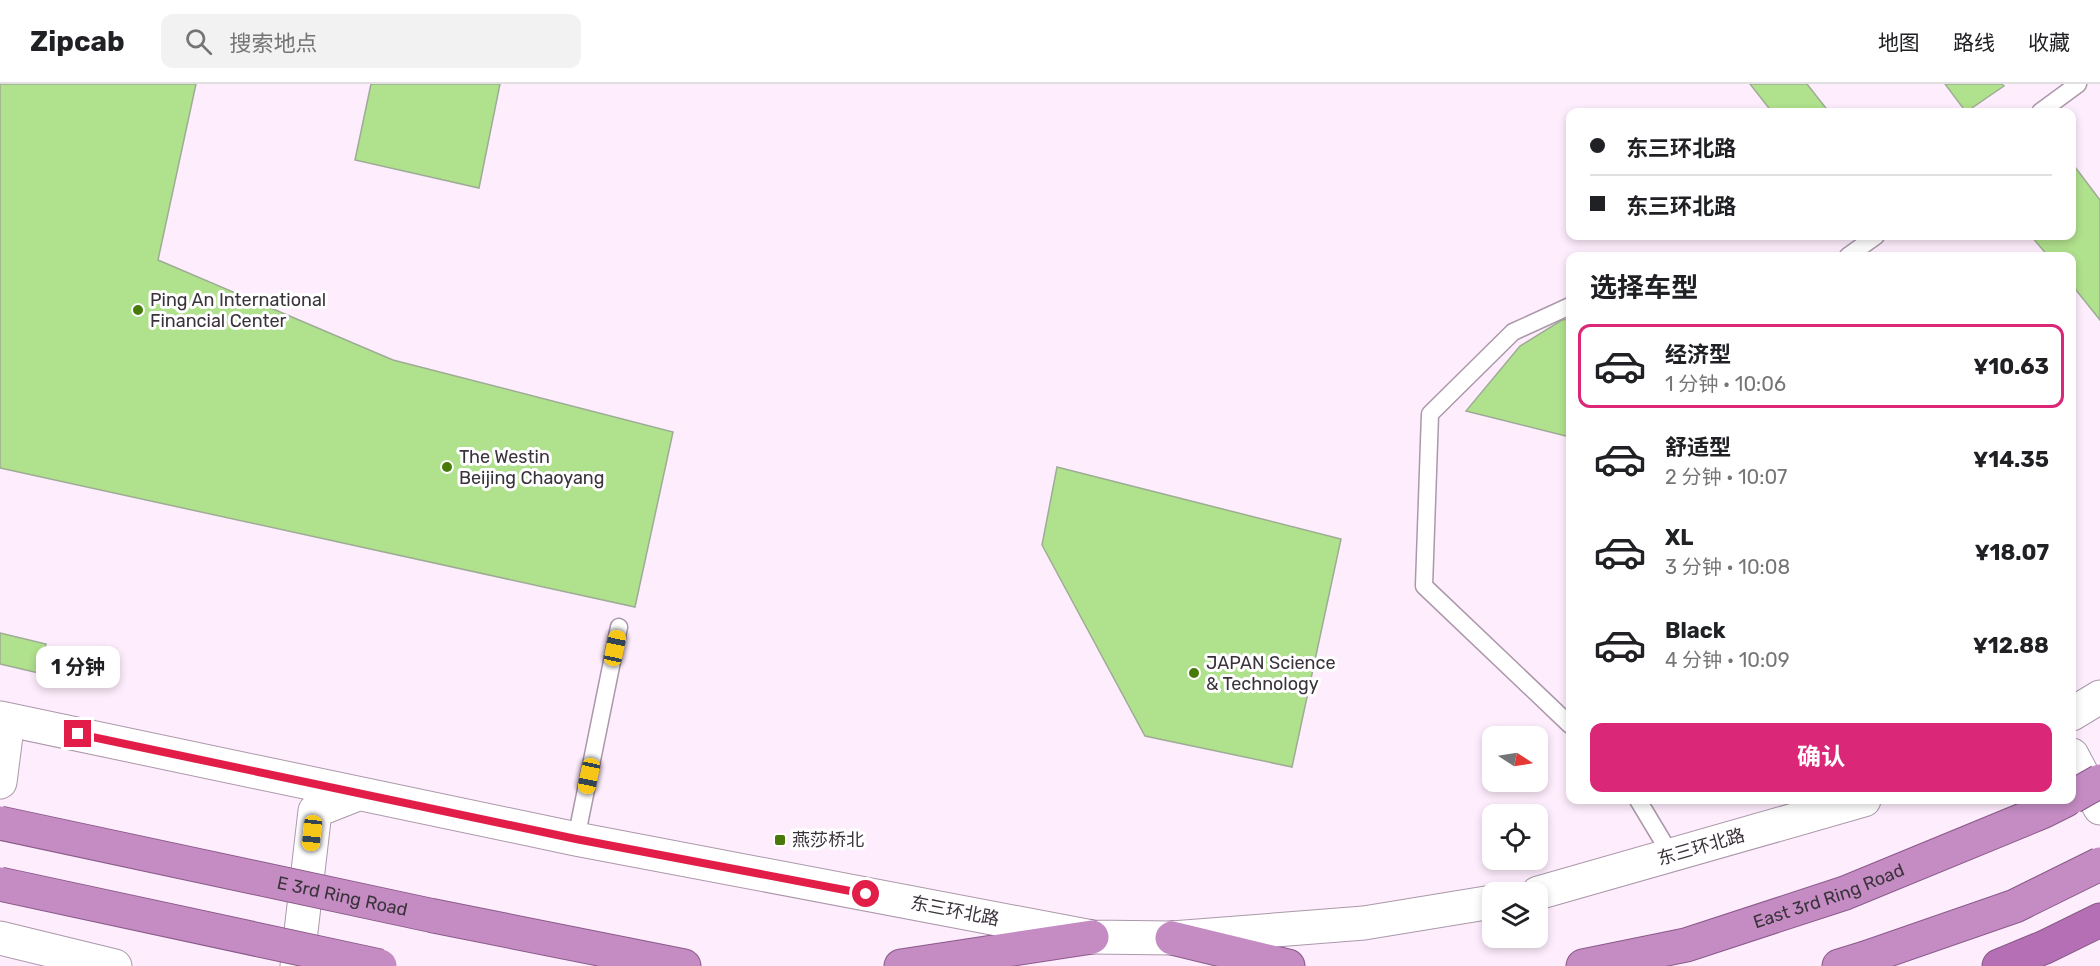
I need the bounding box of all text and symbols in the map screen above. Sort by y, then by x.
search box [161,14,581,68]
text: Zipcab [30,25,125,58]
icon: search [182,25,215,58]
text: 搜索地点 [230,30,318,57]
text: 地图 [1878,30,1920,55]
text: 路线 [1953,30,1995,55]
text: 收藏 [2028,30,2070,55]
text: 东三环北路 [1626,135,1736,162]
text: 东三环北路 [1626,193,1736,220]
text: 选择车型 [1590,272,1698,304]
place label: Ping An International Financial Center [150,289,326,332]
marker: Ping An International Financial Center [131,303,145,317]
icon: car [1593,339,1647,393]
text: 经济型 [1665,341,1731,368]
text: ¥10.63 [1973,353,2049,380]
text: 1 分钟 · 10:06 [1665,372,1786,396]
icon: car [1593,432,1647,486]
text: 舒适型 [1665,434,1731,461]
place label: The Westin Beijing Chaoyang [459,446,605,489]
text: ¥14.35 [1973,446,2049,473]
marker: The Westin Beijing Chaoyang [440,460,454,474]
text: 2 分钟 · 10:07 [1665,465,1787,489]
text: XL [1665,524,1693,551]
icon: car [1593,525,1647,579]
text: ¥18.07 [1974,539,2049,566]
text: 3 分钟 · 10:08 [1665,555,1790,579]
text: Black [1665,617,1726,644]
icon: car [1593,618,1647,672]
car [602,629,628,667]
text: ¥12.88 [1973,632,2049,659]
callout: 1 分钟 [36,647,120,689]
text: 4 分钟 · 10:09 [1665,648,1790,672]
place label: JAPAN Science & Technology [1206,652,1336,695]
text: 1 分钟 [51,655,105,679]
marker: JAPAN Science & Technology [1187,666,1201,680]
route end [64,720,91,747]
button: 确认 [1590,723,2052,792]
north arrow [1482,726,1548,792]
map controls [1482,726,1548,948]
car [576,757,602,795]
button: locate [1482,804,1548,870]
car [301,814,323,852]
street label: 东三环北路 [1655,824,1747,870]
place label: 燕莎桥北 [792,829,864,851]
marker: 燕莎桥北 [773,833,787,847]
street label: East 3rd Ring Road [1750,859,1908,933]
street label: E 3rd Ring Road [275,872,410,921]
route start [852,880,879,907]
button: layers [1482,882,1548,948]
street label: 东三环北路 [909,892,1001,930]

